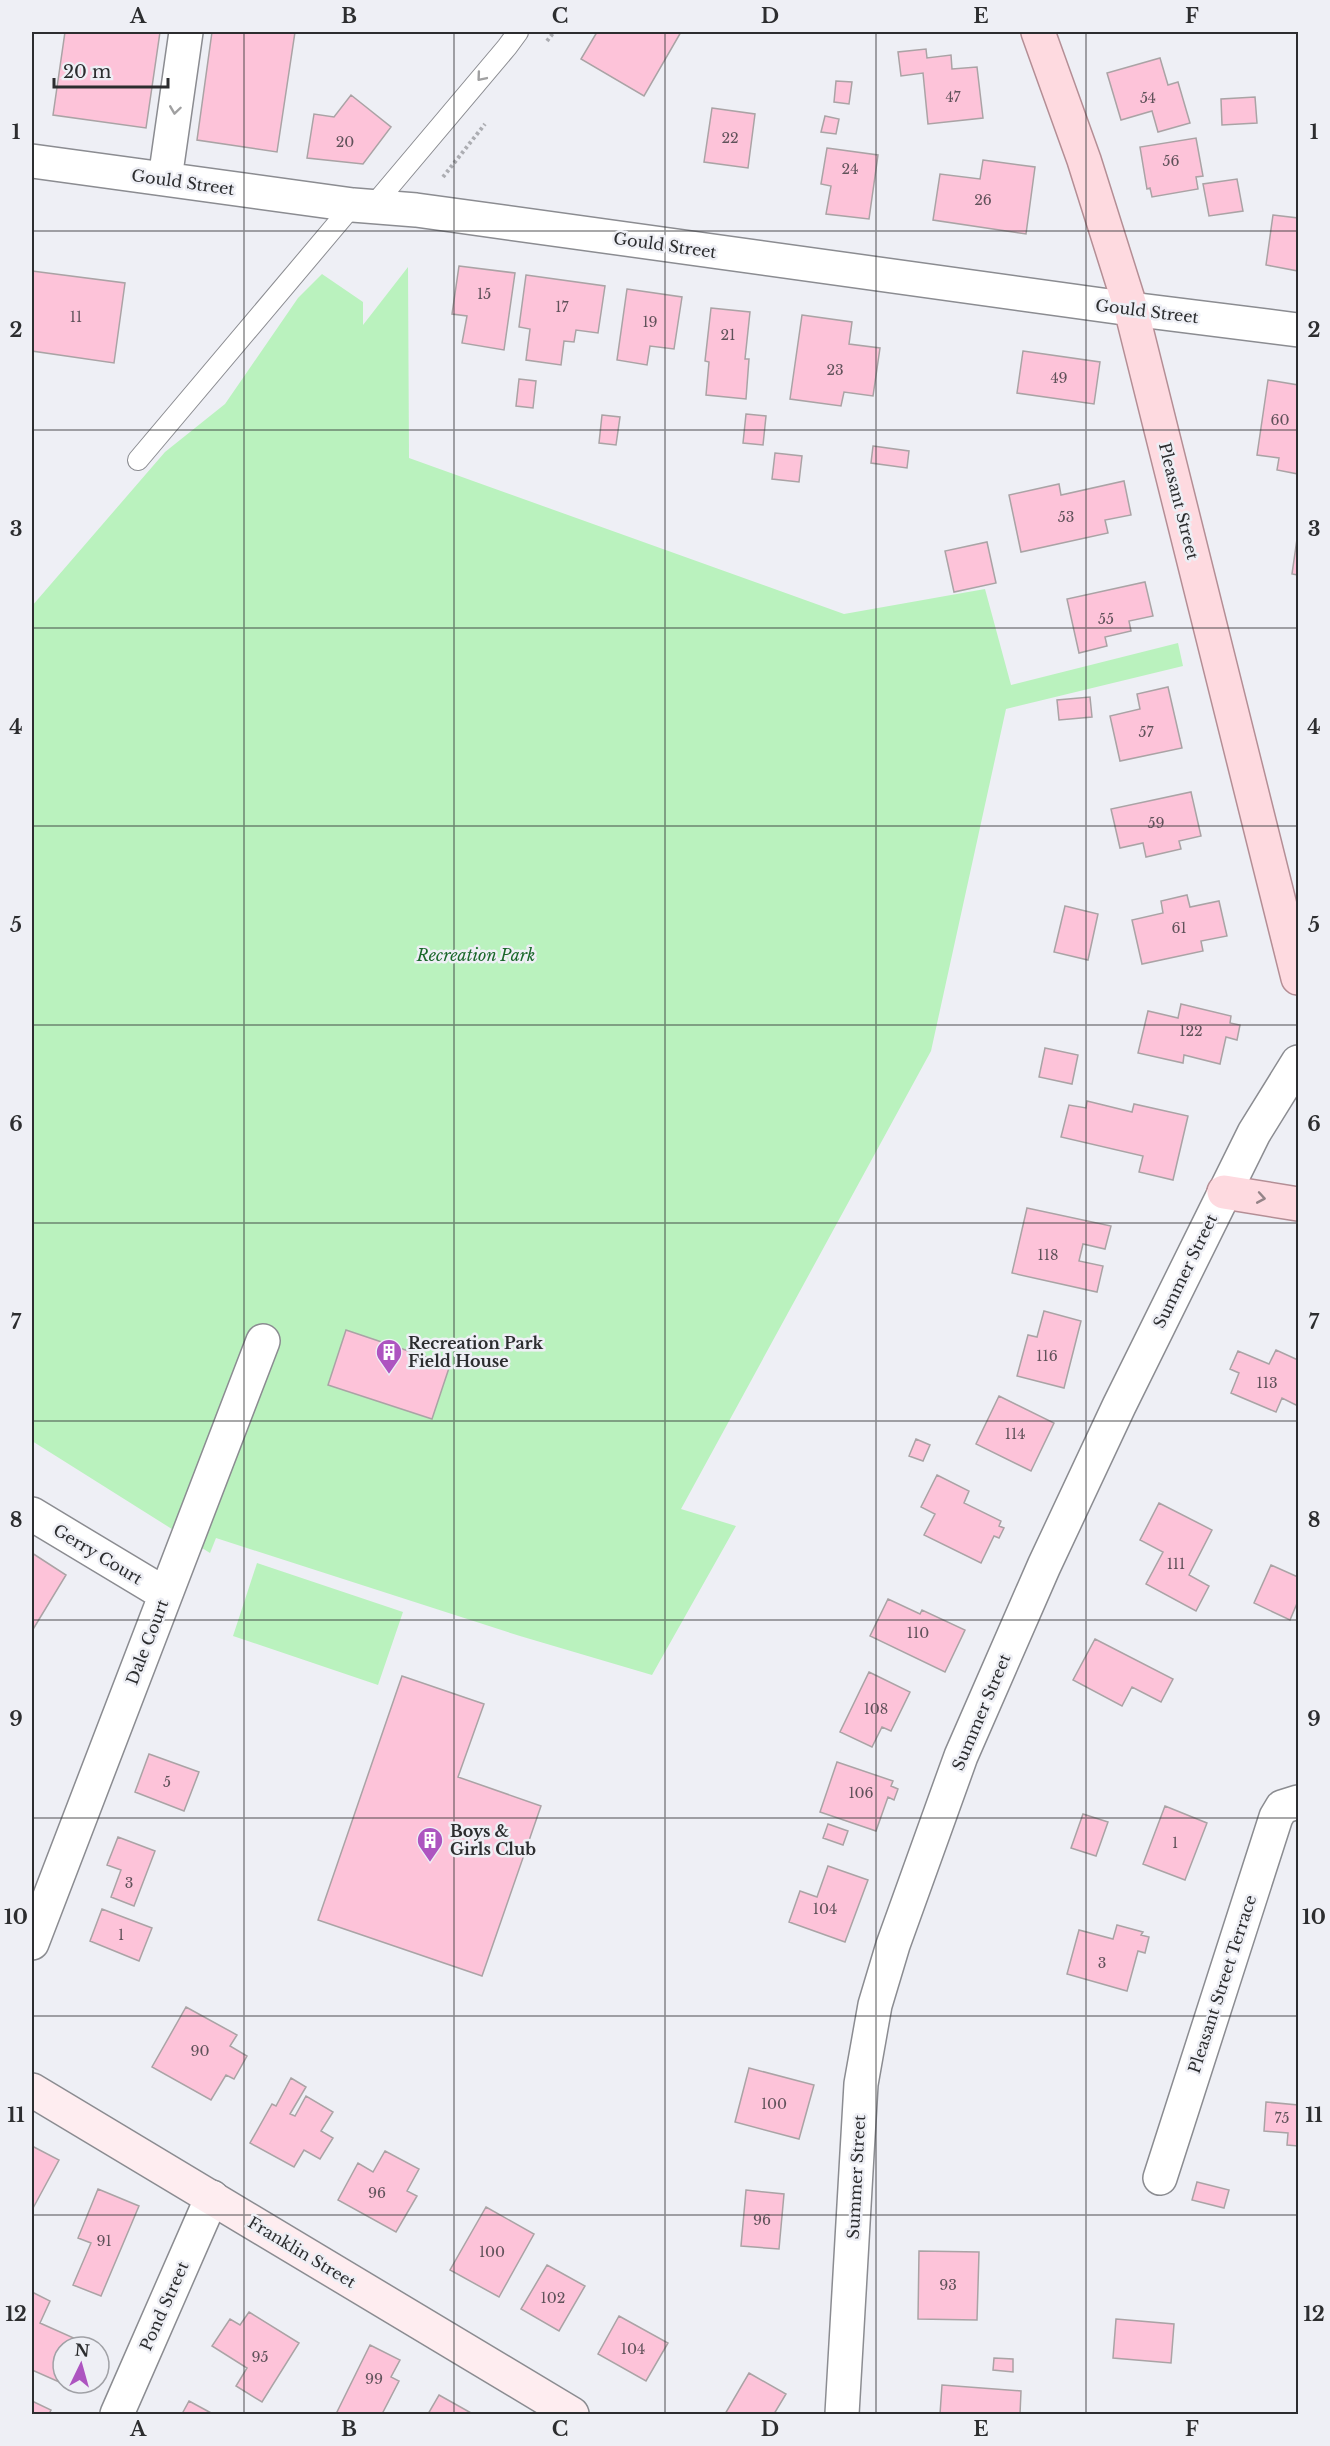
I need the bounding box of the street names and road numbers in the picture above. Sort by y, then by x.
street label: Gould Street [130,165,236,199]
street label: Gould Street [612,228,718,262]
street label: Gould Street [1094,295,1200,327]
street label: Pleasant Street [1155,440,1203,562]
street label: Summer Street [1149,1211,1221,1331]
street label: Gerry Court [50,1520,146,1588]
street label: Dale Court [122,1597,172,1687]
street label: Summer Street [947,1651,1015,1773]
street label: Pleasant Street Terrace [1184,1892,1260,2076]
street label: Summer Street [843,2114,869,2240]
street label: Franklin Street [244,2212,360,2292]
street label: Pond Street [135,2258,193,2354]

